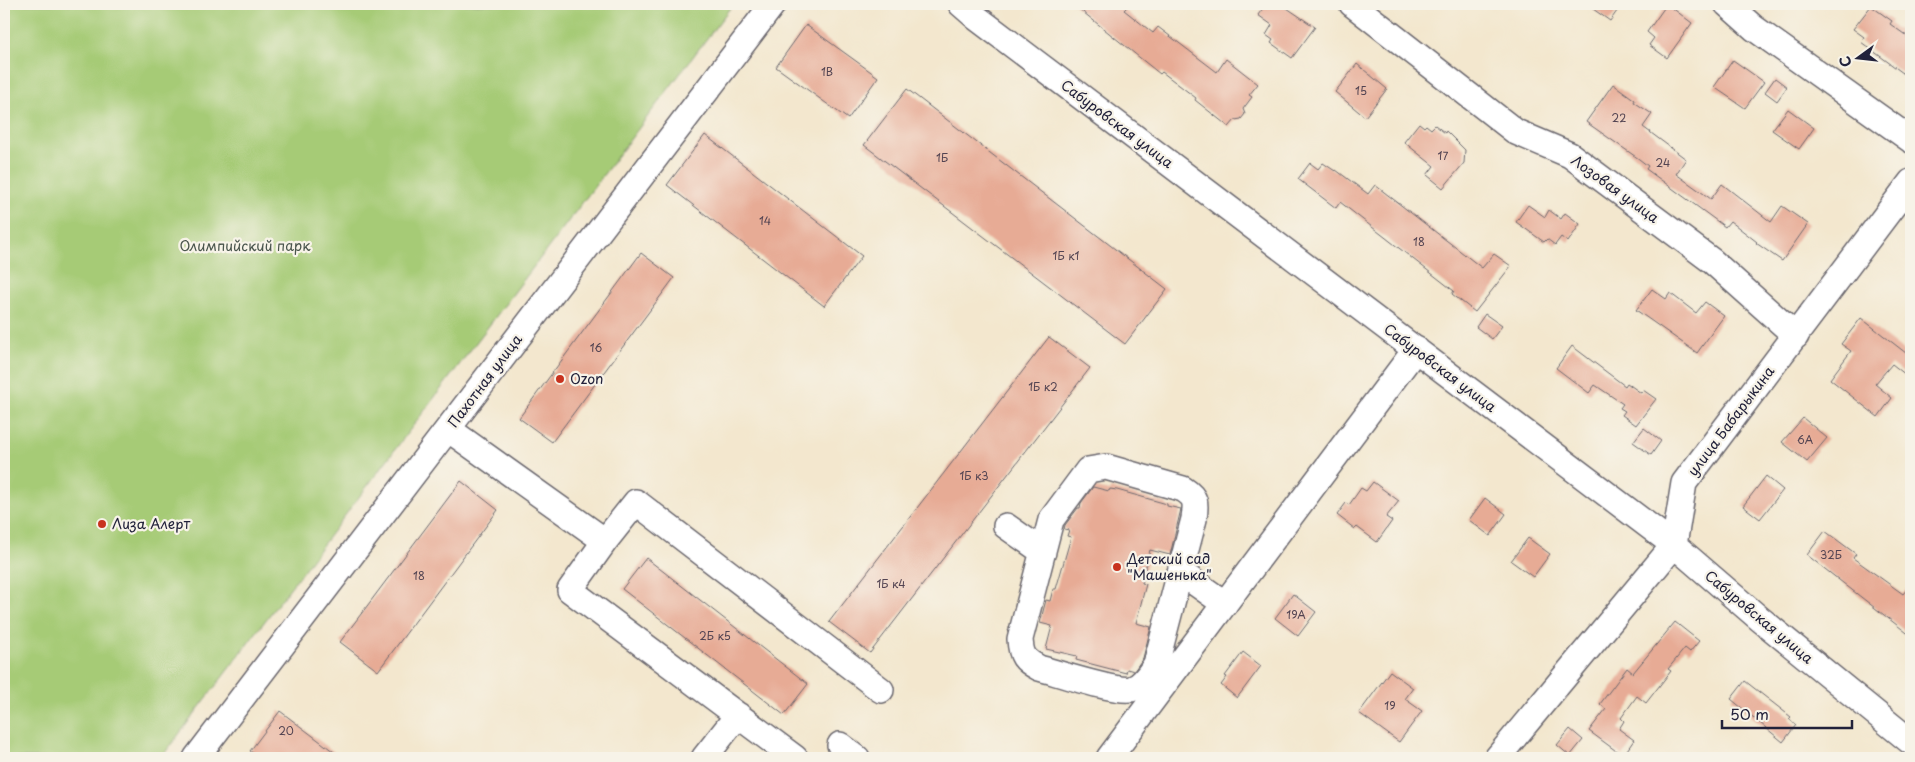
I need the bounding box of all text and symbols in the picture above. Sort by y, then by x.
north arrow [1832,32,1882,82]
text: С [1833,54,1856,69]
house number: 1В [821,63,833,80]
street label: Сабуровская улица [1057,74,1178,173]
house number: 15 [1355,82,1367,99]
house number: 22 [1612,109,1626,126]
house number: 17 [1438,147,1449,164]
house number: 1Б [936,149,948,166]
street label: Лозовая улица [1567,150,1664,228]
house number: 24 [1656,154,1670,171]
house number: 14 [759,212,771,229]
house number: 18 [1413,233,1425,250]
park label: Олимпийский парк [179,235,311,256]
house number: 1Б к1 [1053,247,1079,264]
street label: Сабуровская улица [1380,318,1501,417]
street label: Пахотная улица [443,330,527,432]
house number: 16 [590,339,603,356]
street label: улица Бабарыкина [1682,361,1779,480]
place label: Ozon [570,368,603,389]
marker: Ozon [554,373,566,385]
house number: 1Б к2 [1028,378,1058,395]
house number: 6А [1797,431,1814,448]
house number: 1Б к3 [959,467,989,484]
place label: Лиза Алерт [112,513,191,534]
marker: Лиза Алерт [96,518,108,530]
house number: 32Б [1820,546,1842,563]
place label: Детский сад "Машенька" [1126,548,1212,585]
marker: Детский сад "Машенька" [1111,561,1123,573]
street label: Сабуровская улица [1701,565,1818,668]
house number: 18 [413,567,425,584]
house number: 1Б к4 [876,575,906,592]
house number: 19А [1286,606,1306,623]
house number: 2Б к5 [699,627,731,644]
house number: 19 [1384,697,1396,714]
scale bar [1722,697,1852,729]
text: 50 m [1730,702,1769,725]
house number: 20 [278,722,294,739]

